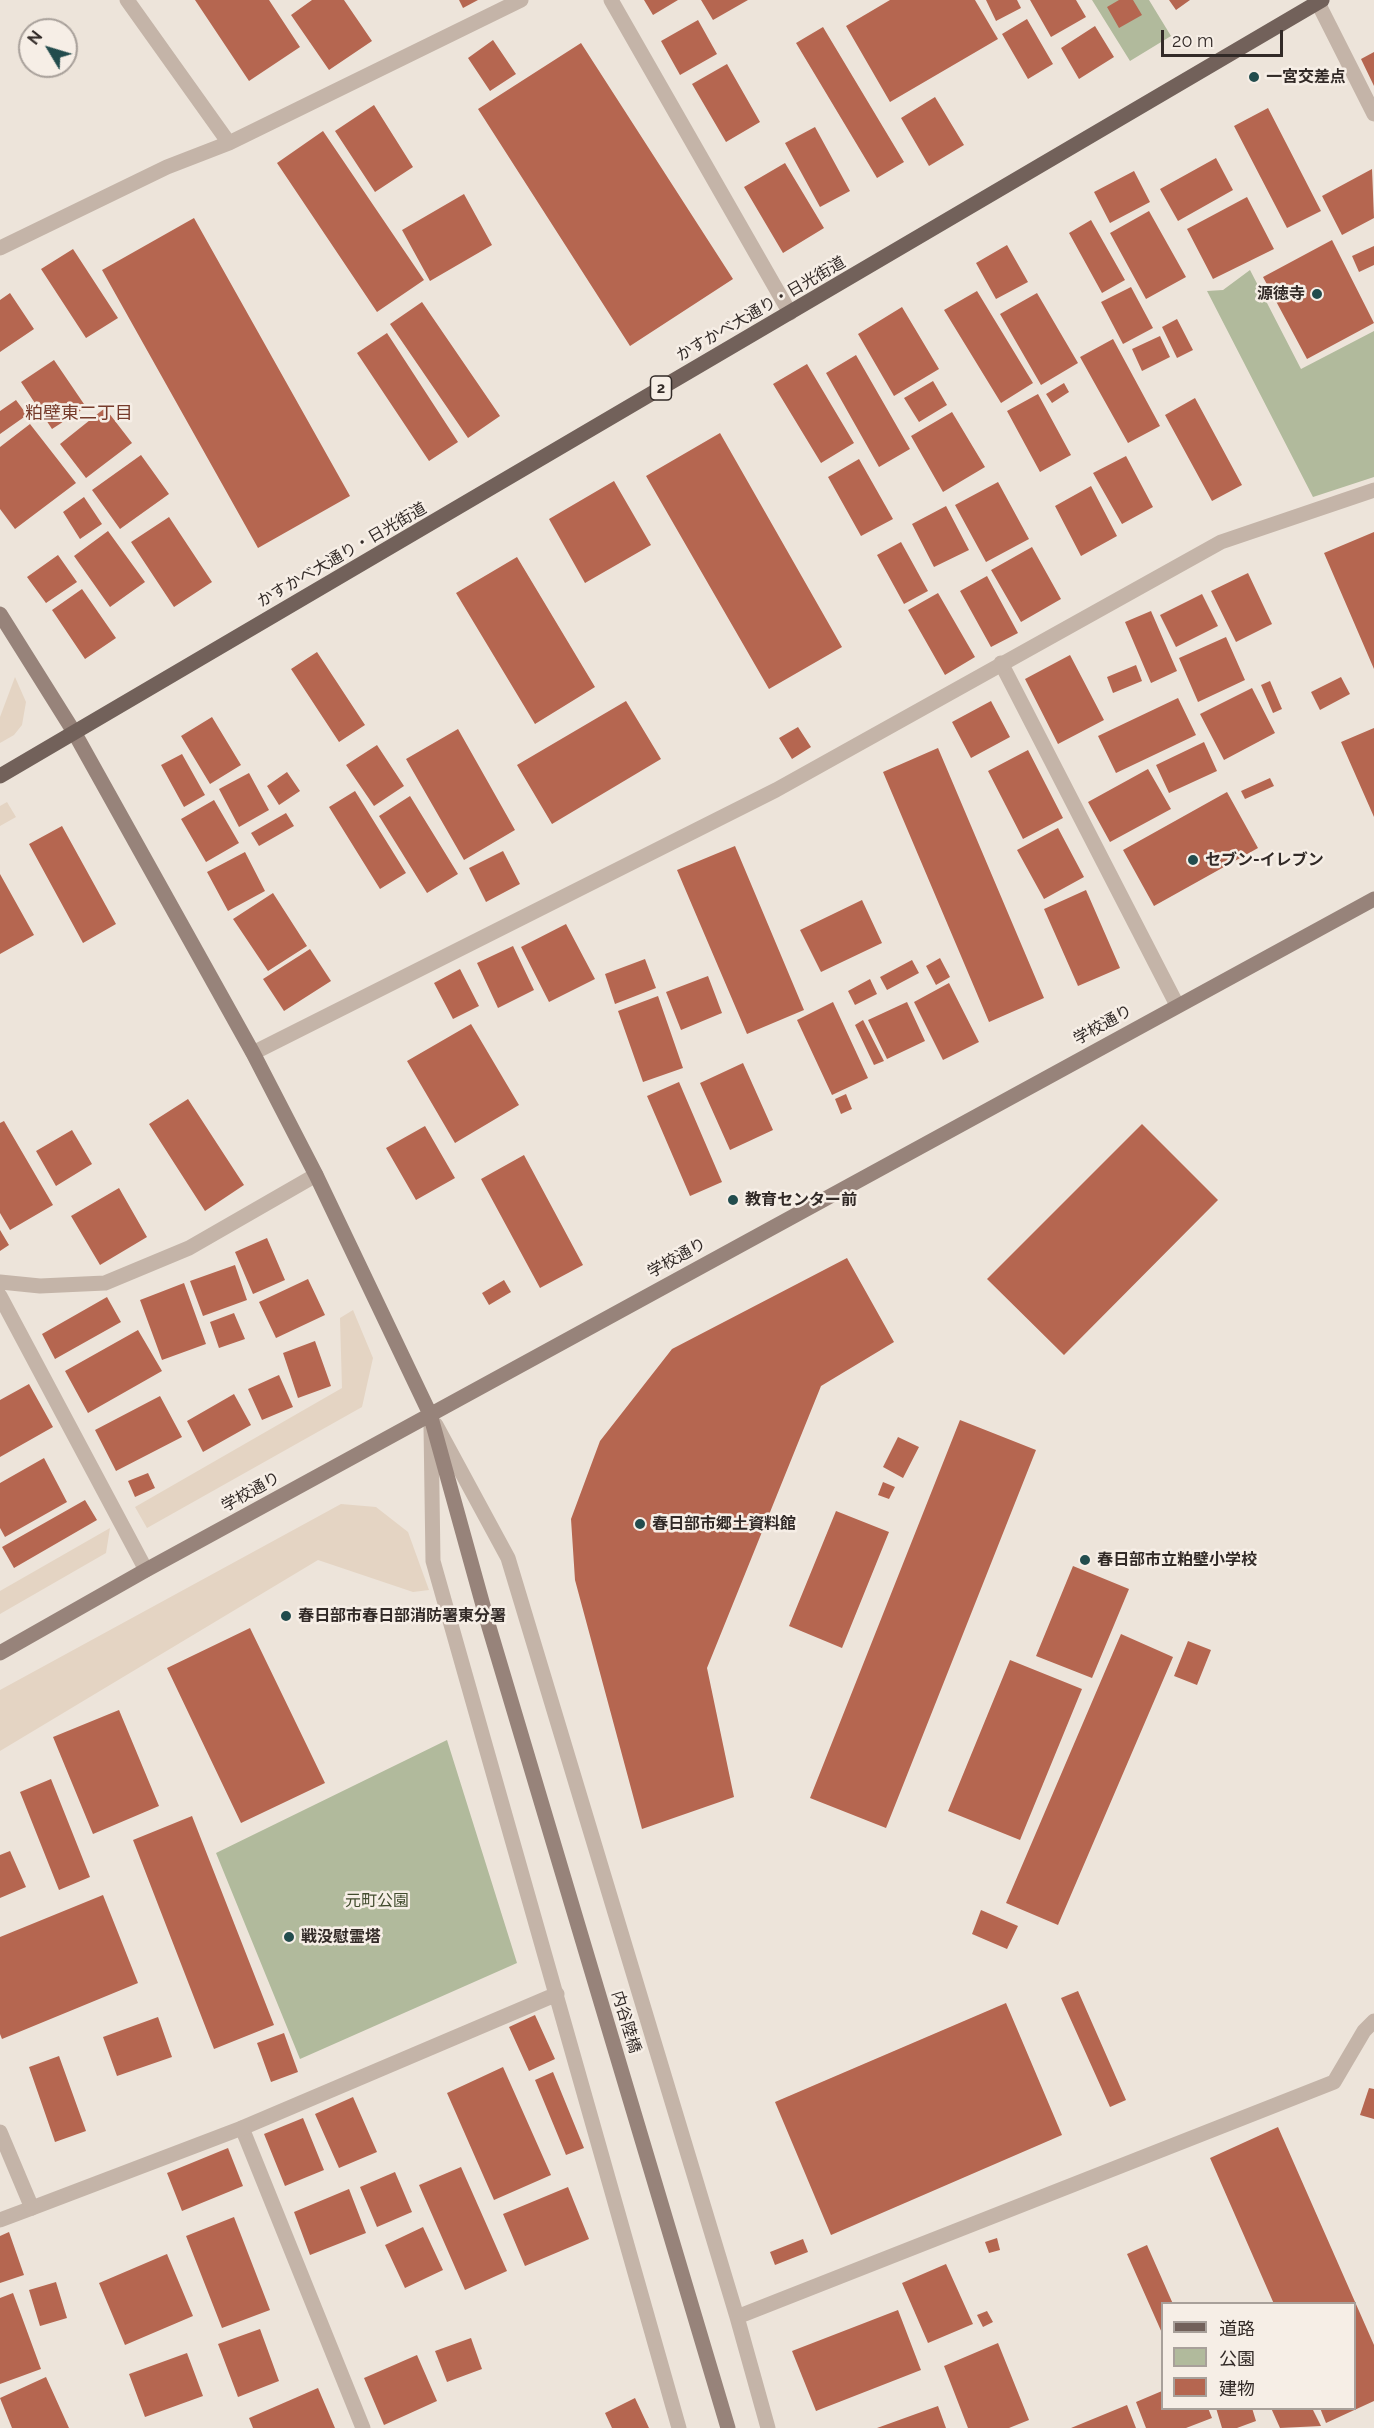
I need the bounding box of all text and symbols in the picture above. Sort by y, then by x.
north arrow [18,18,78,78]
scale bar [1164,18,1286,56]
text: N [24,27,46,49]
text: 20 m [1172,30,1214,51]
place label: 一宮交差点 [1266,67,1346,87]
marker: 一宮交差点 [1247,70,1261,84]
street label: かすかべ大通り・日光街道 [673,253,849,365]
place label: 源徳寺 [1257,284,1305,304]
marker: 源徳寺 [1310,287,1324,301]
road number: 2 [650,376,672,400]
district label: 粕壁東二丁目 [25,403,133,425]
street label: かすかべ大通り・日光街道 [254,499,430,611]
place label: セブン-イレブン [1205,850,1324,870]
marker: セブン-イレブン [1186,853,1200,867]
street label: 学校通り [1070,1001,1136,1049]
place label: 教育センター前 [745,1190,857,1210]
marker: 教育センター前 [726,1193,740,1207]
street label: 学校通り [644,1234,710,1282]
street label: 学校通り [218,1468,284,1516]
place label: 春日部市郷土資料館 [652,1514,796,1534]
marker: 春日部市郷土資料館 [633,1517,647,1531]
place label: 春日部市立粕壁小学校 [1097,1550,1257,1570]
marker: 春日部市立粕壁小学校 [1078,1553,1092,1567]
place label: 春日部市春日部消防署東分署 [298,1606,506,1626]
marker: 春日部市春日部消防署東分署 [279,1609,293,1623]
park label: 元町公園 [345,1891,409,1911]
place label: 戦没慰霊塔 [301,1927,381,1947]
marker: 戦没慰霊塔 [282,1930,296,1944]
street label: 内谷陸橋 [607,1989,645,2055]
legend [1161,2302,1356,2410]
text: 道路 [1219,2318,1255,2339]
text: 公園 [1219,2348,1255,2369]
text: 建物 [1219,2378,1255,2399]

